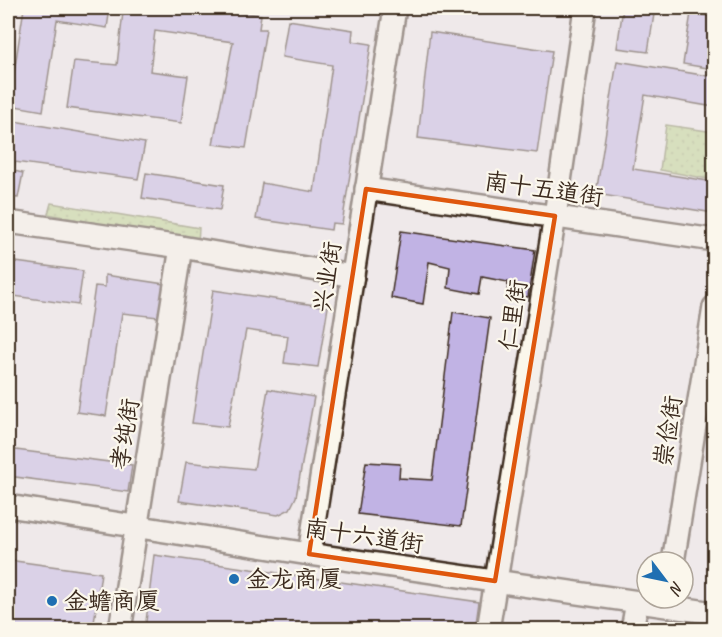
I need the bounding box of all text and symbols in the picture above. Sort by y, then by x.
street label: 南十五道街 [482,166,606,212]
street label: 兴业街 [307,239,347,315]
street label: 仁里街 [493,277,533,353]
street label: 崇俭街 [648,393,688,469]
street label: 孝纯街 [105,396,145,472]
street label: 南十六道街 [302,513,426,559]
north arrow [635,550,695,610]
place label: 金龙商厦 [246,564,342,594]
marker: 金龙商厦 [227,572,241,586]
text: N [664,578,688,600]
place label: 金蟾商厦 [64,586,160,616]
marker: 金蟾商厦 [45,594,59,608]

